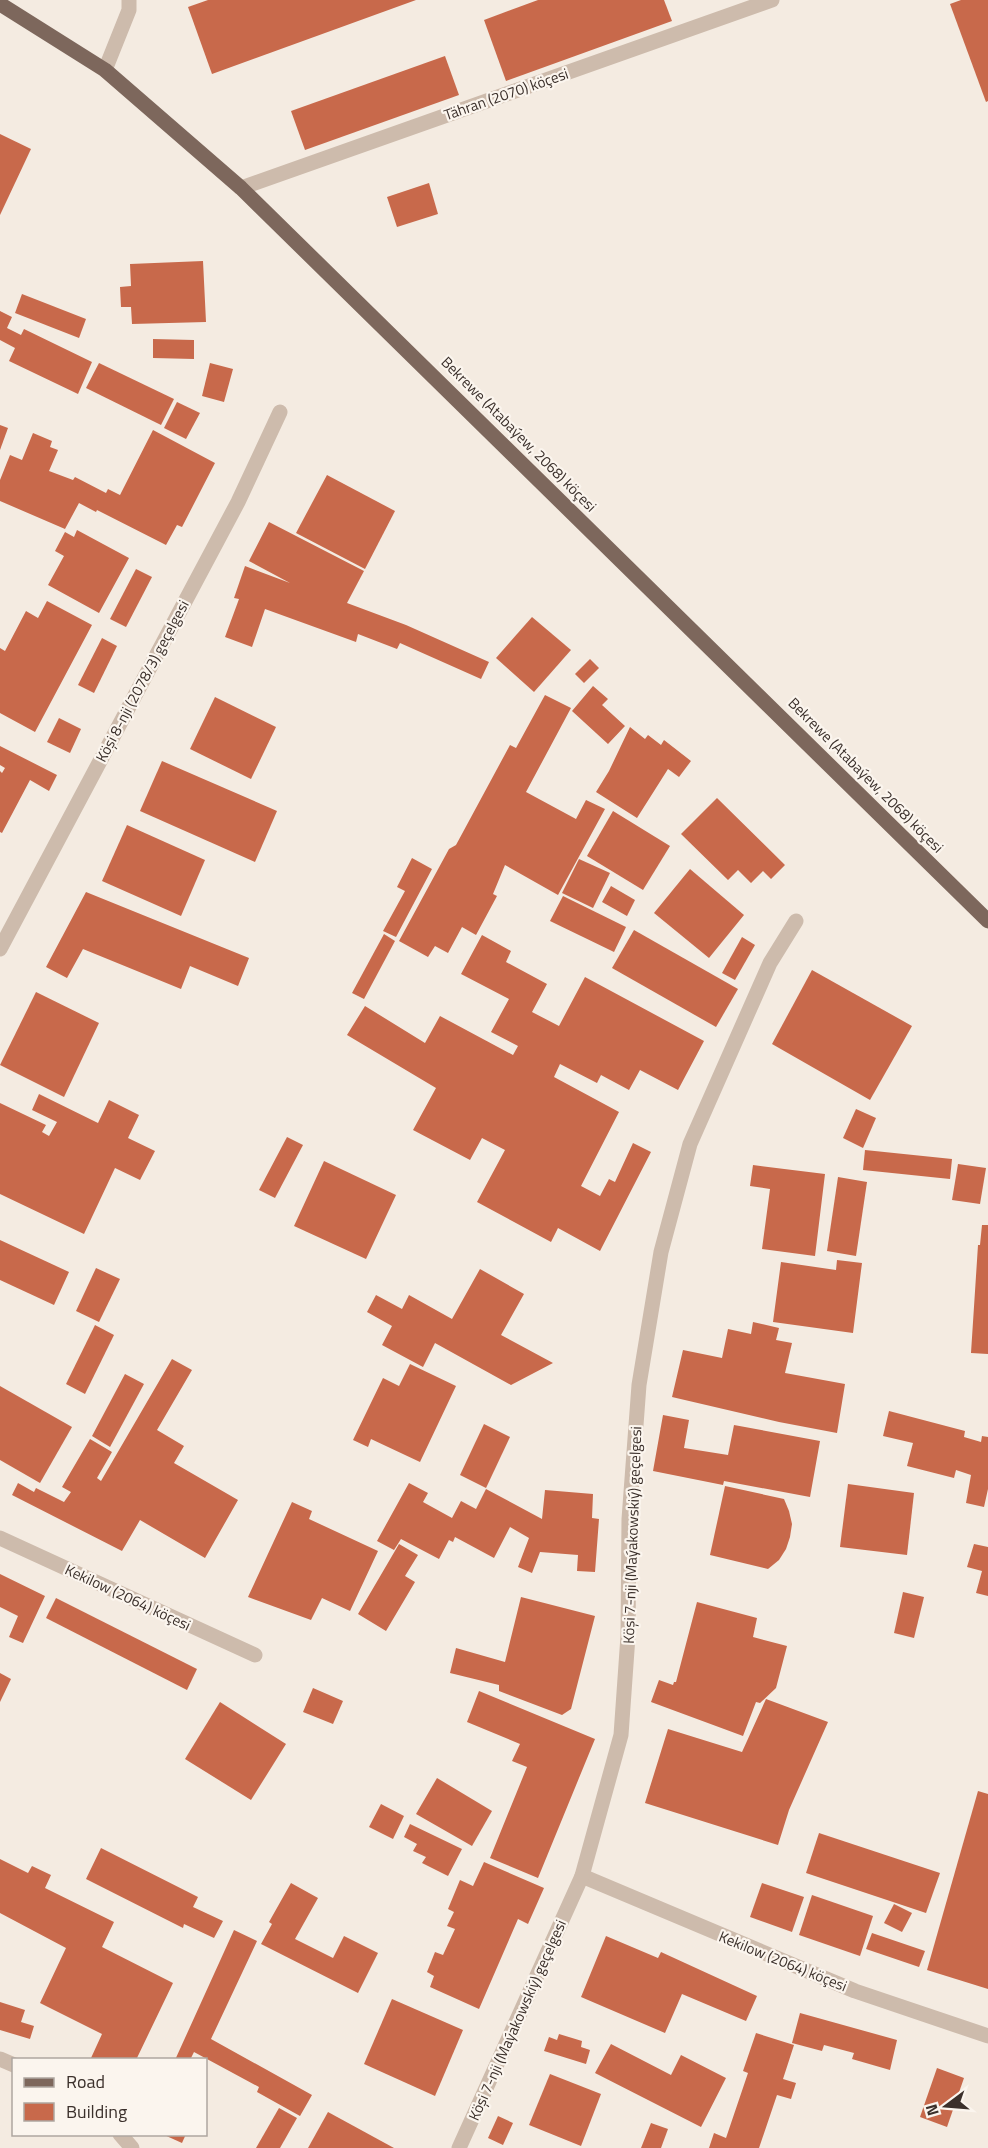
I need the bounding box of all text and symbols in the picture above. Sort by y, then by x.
street label: Tähran (2070) köçesi [441,62,571,126]
street label: Bekrewe (Atabaýew, 2068) köçesi [436,351,602,517]
street label: Köşi 8-nji (2078/3) geçelgesi [89,596,195,766]
street label: Bekrewe (Atabaýew, 2068) köçesi [783,692,949,858]
street label: Köşi 7-nji (Maýakowskiý) geçelgesi [617,1426,647,1644]
street label: Kekilow (2064) köçesi [61,1558,195,1636]
street label: Köşi 7-nji (Maýakowskiý) geçelgesi [462,1916,572,2124]
street label: Kekilow (2064) köçesi [715,1925,851,1997]
legend [12,2058,207,2136]
text: Road [66,2068,105,2095]
north arrow [916,2076,976,2136]
text: Building [66,2098,127,2125]
text: N [919,2101,945,2119]

